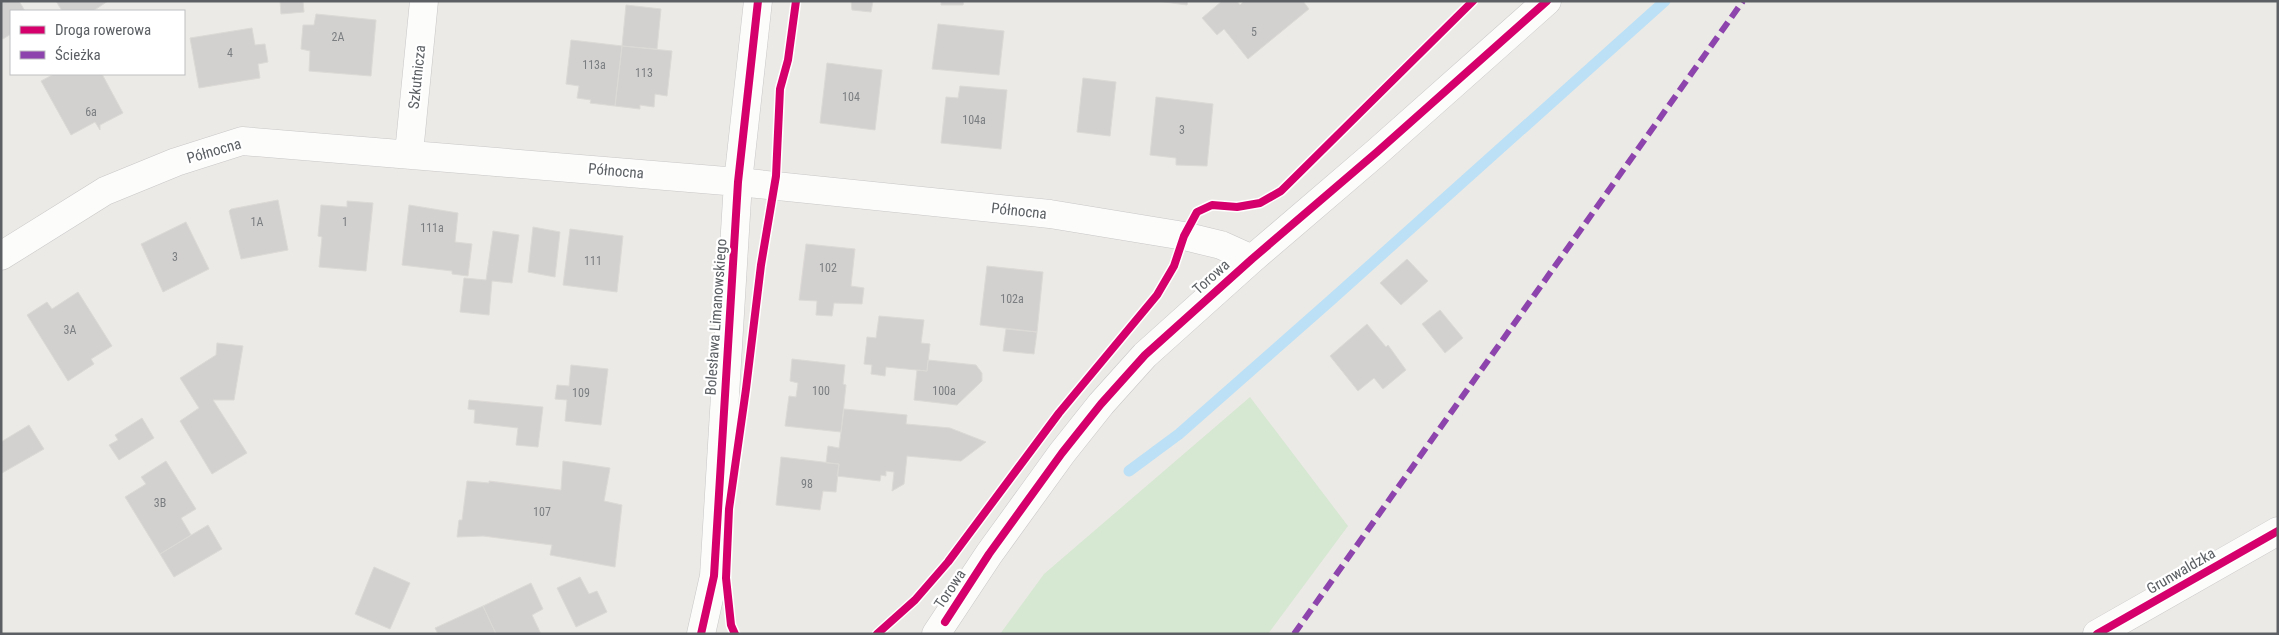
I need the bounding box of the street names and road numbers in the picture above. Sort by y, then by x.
street label: Szkutnicza [405,44,429,110]
street label: Północna [185,135,243,167]
street label: Północna [587,160,645,182]
street label: Północna [990,199,1048,223]
street label: Bolesława Limanowskiego [702,238,730,396]
street label: Torowa [1189,256,1233,298]
street label: Grunwaldzka [2143,544,2219,598]
street label: Torowa [930,566,970,612]

